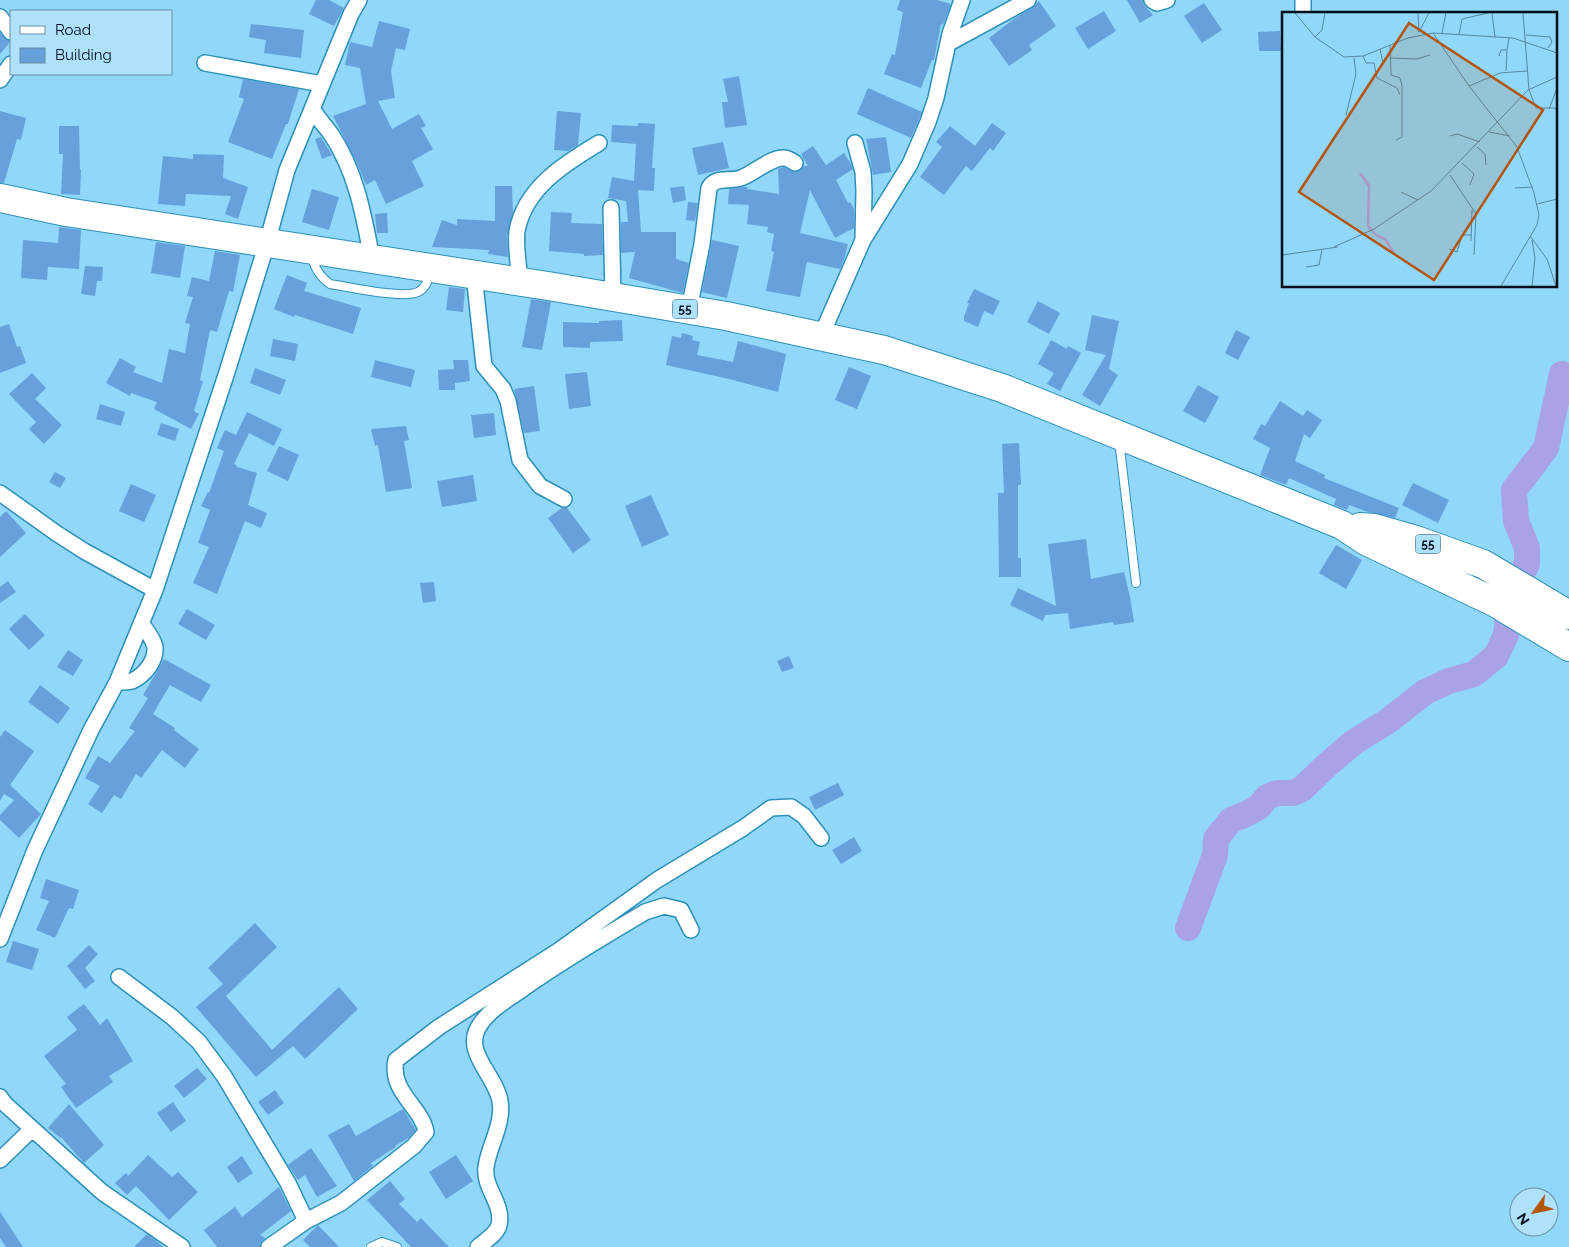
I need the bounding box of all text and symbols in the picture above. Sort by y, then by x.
legend [10,10,172,75]
inset map [1282,12,1556,288]
text: Road [55,21,91,39]
text: Building [55,46,112,64]
road number: 55 [672,300,698,318]
road number: 55 [1416,534,1440,554]
north arrow [1509,1187,1559,1237]
text: N [1513,1210,1533,1228]

